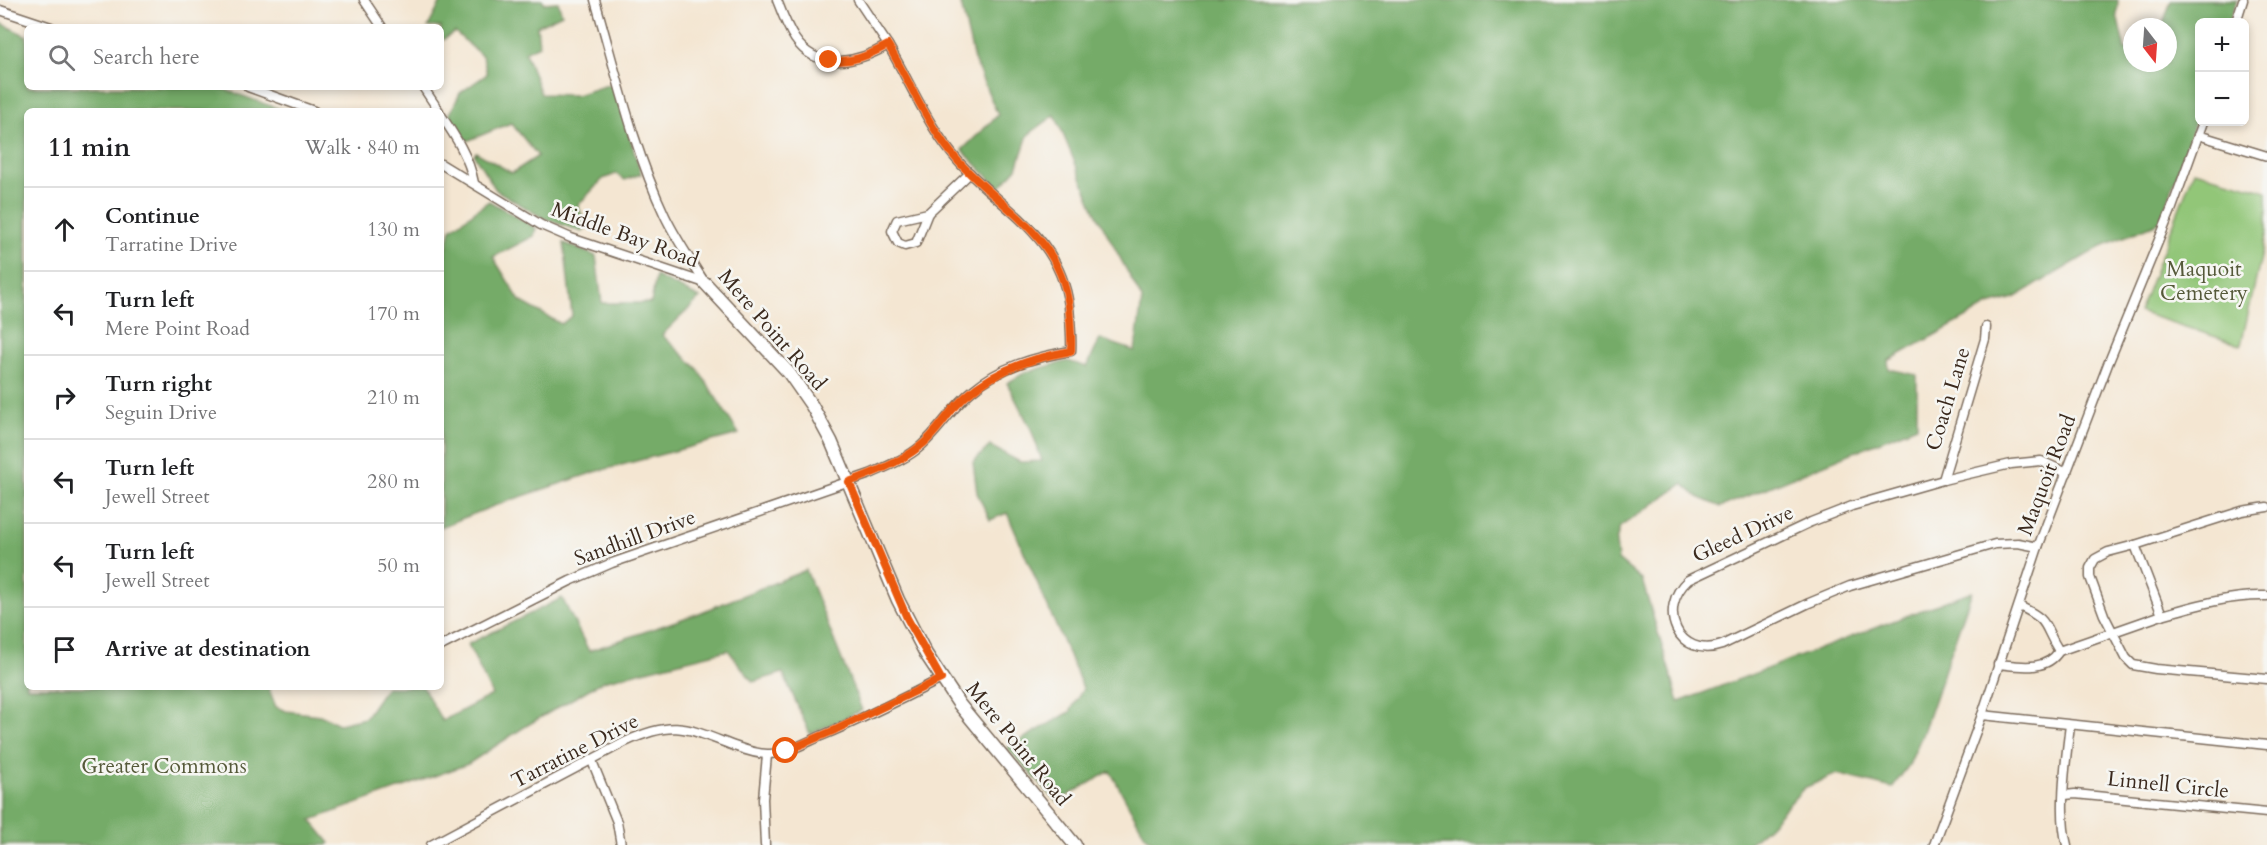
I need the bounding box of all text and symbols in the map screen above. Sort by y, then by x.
north arrow [2123,18,2177,72]
map controls [2195,18,2249,126]
button: + [2195,18,2249,72]
search box [24,24,444,90]
icon: search [45,41,78,74]
text: Search here [93,42,200,72]
route end [815,46,841,72]
button: − [2195,72,2249,126]
text: 11 min [48,130,131,165]
text: Walk · 840 m [305,134,420,161]
street label: Middle Bay Road [547,195,703,275]
text: Continue [105,201,200,231]
icon: ahead [48,213,81,246]
text: 130 m [367,216,420,243]
text: Tarratine Drive [105,231,238,258]
park label: Maquoit Cemetery [2160,255,2248,308]
street label: Mere Point Road [711,263,833,397]
text: Turn left [105,285,194,315]
icon: left [48,297,81,330]
text: 170 m [367,300,420,327]
text: Mere Point Road [105,315,250,342]
street label: Coach Lane [1919,344,1977,454]
text: Turn right [105,369,212,399]
icon: right [48,381,81,414]
text: 210 m [367,384,420,411]
text: Seguin Drive [105,399,217,426]
street label: Maquoit Road [2011,410,2083,540]
text: Turn left [105,453,194,483]
icon: left [48,465,81,498]
text: 280 m [367,468,420,495]
text: Jewell Street [105,483,210,510]
street label: Gleed Drive [1688,498,1798,570]
street label: Sandhill Drive [570,503,700,573]
text: Turn left [105,537,194,567]
icon: left [48,549,81,582]
text: 50 m [377,552,420,579]
text: Jewell Street [105,567,210,594]
icon: arrive [48,633,81,666]
text: Arrive at destination [105,634,310,664]
street label: Mere Point Road [959,676,1077,812]
street label: Tarratine Drive [506,706,644,796]
route start [772,737,798,763]
park label: Greater Commons [81,752,247,781]
street label: Linnell Circle [2106,764,2230,806]

